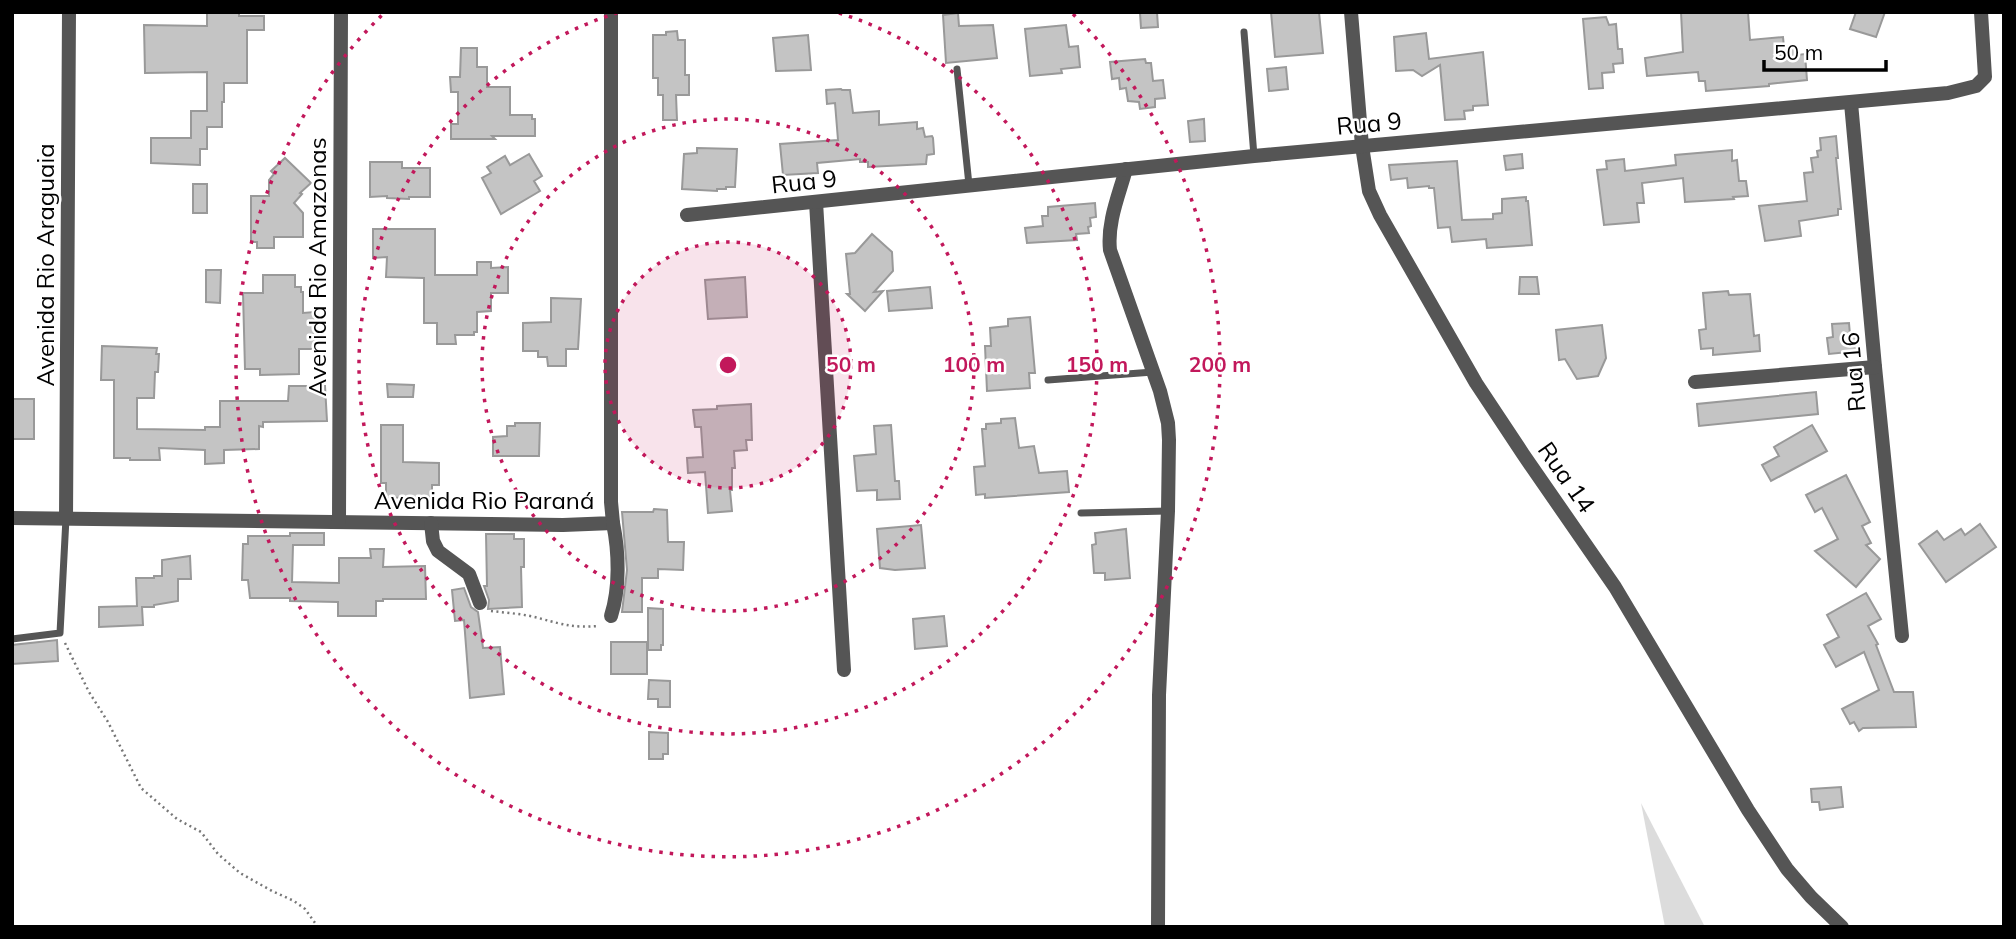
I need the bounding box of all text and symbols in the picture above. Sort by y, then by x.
scale bar [1764,28,1886,72]
text: 50 m [1774,39,1823,65]
street label: Rua 9 [1335,105,1403,141]
street label: Avenida Rio Amazonas [302,137,332,397]
street label: Avenida Rio Araguaia [30,143,60,387]
street label: Rua 9 [770,163,838,199]
street label: Rua 16 [1835,331,1871,413]
text: 50 m [826,351,876,377]
text: 100 m [943,351,1005,377]
text: 150 m [1066,351,1128,377]
text: 200 m [1189,351,1251,377]
centre of rings [716,353,740,377]
street label: Rua 14 [1532,436,1602,518]
street label: Avenida Rio Paraná [374,485,594,515]

